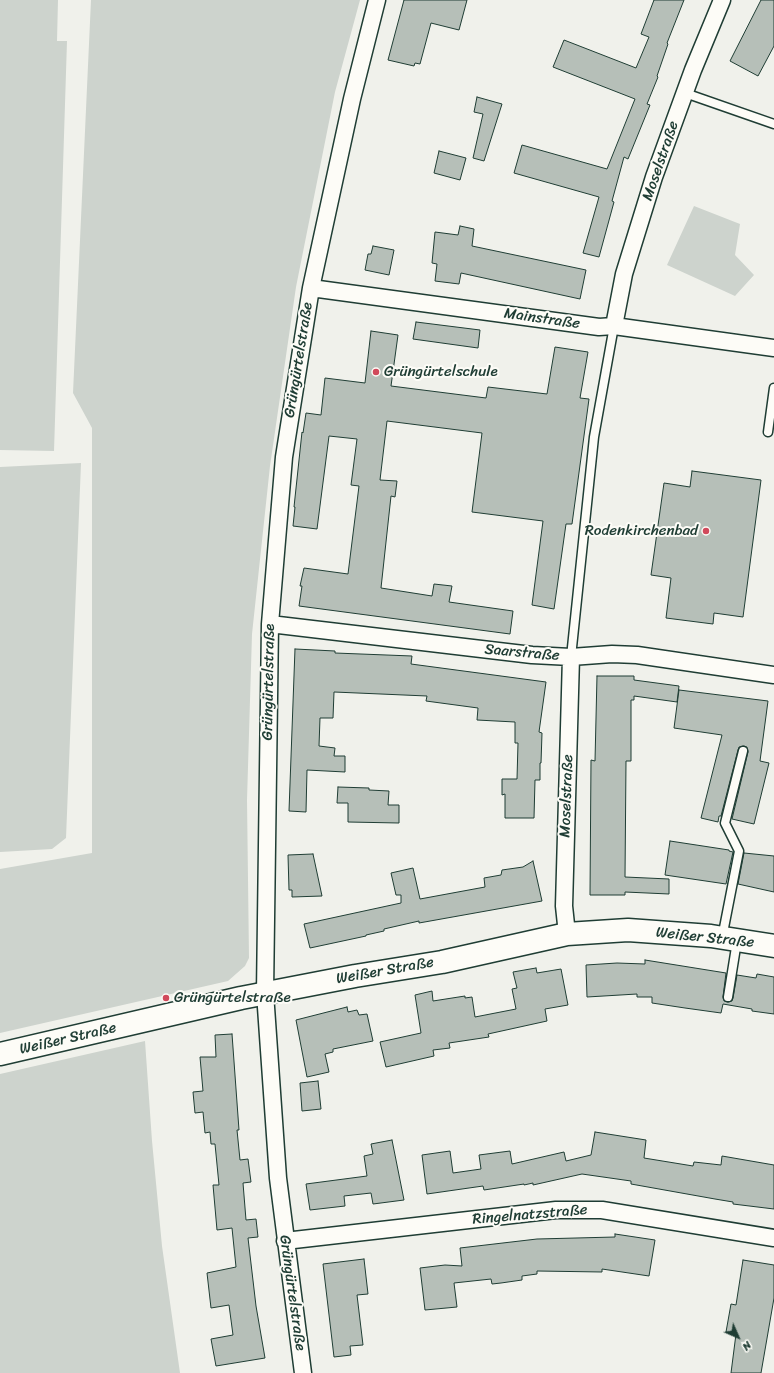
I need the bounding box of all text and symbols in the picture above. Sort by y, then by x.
street label: Moselstraße [639,119,683,203]
street label: Grüngürtelstraße [281,301,317,419]
street label: Mainstraße [503,305,581,333]
place label: Grüngürtelschule [384,363,498,381]
marker: Grüngürtelschule [371,367,381,377]
place label: Rodenkirchenbad [585,522,698,540]
marker: Rodenkirchenbad [701,526,711,536]
street label: Grüngürtelstraße [259,624,279,740]
street label: Saarstraße [484,641,560,665]
street label: Moselstraße [557,754,577,838]
street label: Weißer Straße [655,924,755,952]
street label: Weißer Straße [335,954,435,988]
place label: Grüngürtelstraße [174,989,291,1007]
marker: Grüngürtelstraße [161,993,171,1003]
street label: Weißer Straße [18,1019,118,1059]
street label: Ringelnatzstraße [472,1201,588,1229]
street label: Grüngürtelstraße [275,1234,309,1352]
north arrow [718,1317,758,1357]
text: N [737,1336,756,1355]

